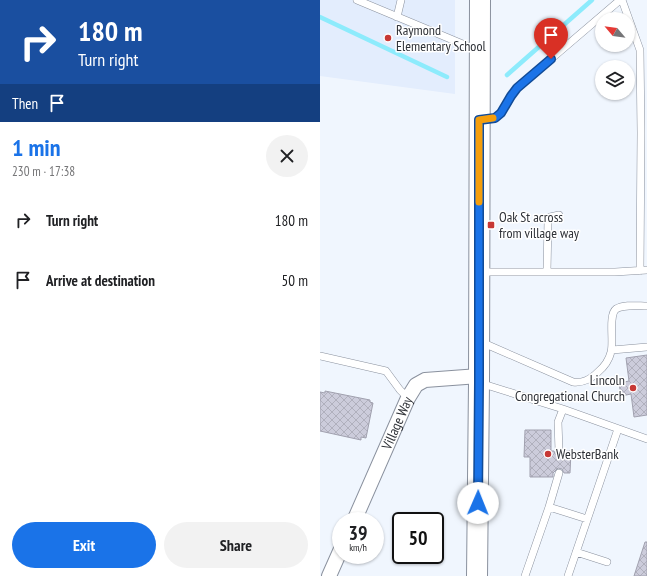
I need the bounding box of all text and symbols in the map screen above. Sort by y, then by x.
text: 180 m [78,12,142,49]
north arrow [595,12,635,52]
map controls [595,12,635,100]
icon: right [12,16,64,68]
pin [534,18,568,59]
place label: Raymond Elementary School [396,21,486,55]
icon: arrive [540,24,562,46]
marker: Raymond Elementary School [383,33,393,43]
text: Turn right [78,48,138,71]
button: layers [595,60,635,100]
icon: arrive [46,92,68,114]
text: Then [12,94,38,113]
text: 1 min [12,132,60,163]
button: close [266,135,308,177]
text: 230 m · 17:38 [12,163,75,180]
place label: Oak St across from village way [499,208,580,242]
icon: right [12,209,34,231]
text: Turn right [46,211,98,230]
text: 180 m [275,211,308,230]
marker: Oak St across from village way [486,220,496,230]
icon: arrive [12,269,34,291]
text: Arrive at destination [46,271,155,290]
text: 50 m [282,271,308,290]
place label: Lincoln Congregational Church [515,371,625,405]
marker: Lincoln Congregational Church [628,383,638,393]
street label: Village Way [377,393,417,453]
place label: WebsterBank [556,445,619,463]
marker: WebsterBank [543,449,553,459]
position arrow [457,482,499,524]
speed limit sign: 50 [392,512,444,564]
text: 39 [348,520,368,546]
button: Exit [12,522,156,568]
button: Share [164,522,308,568]
text: km/h [349,541,367,554]

